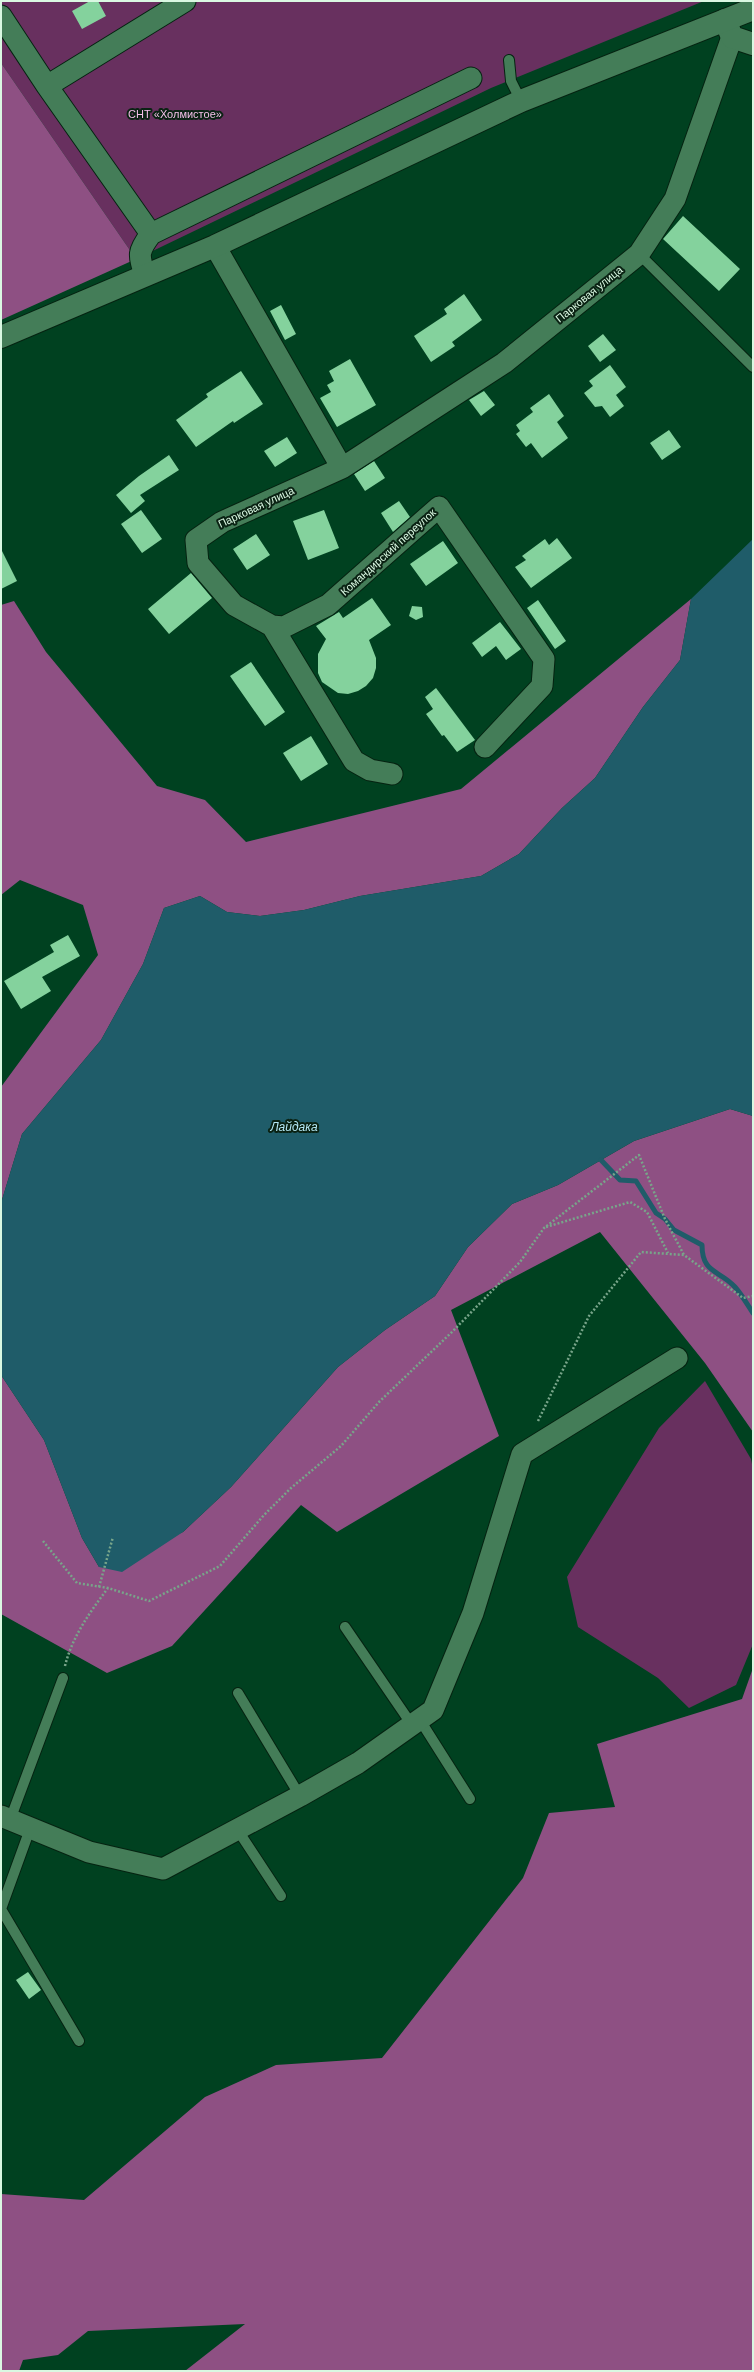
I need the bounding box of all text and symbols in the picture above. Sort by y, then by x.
park label: СНТ «Холмистое» [128,108,222,120]
street label: Парковая улица [553,263,625,325]
street label: Парковая улица [216,484,297,530]
street label: Командирский переулок [338,506,438,598]
water label: Лайдака [269,1120,318,1134]

